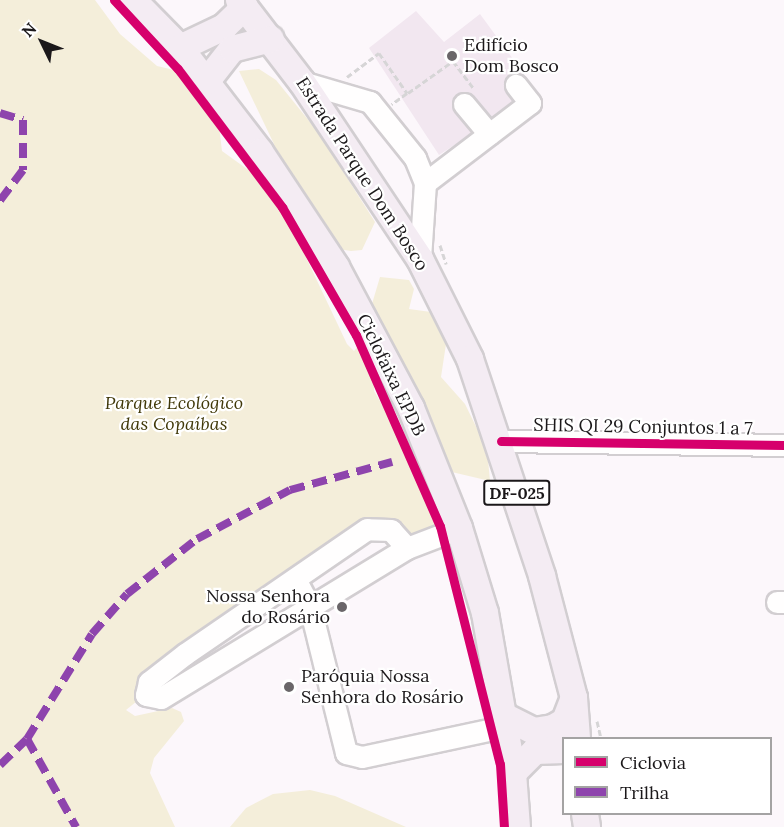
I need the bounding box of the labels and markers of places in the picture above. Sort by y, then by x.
place label: Edifício Dom Bosco [464,35,559,78]
marker: Edifício Dom Bosco [445,49,459,63]
place label: Nossa Senhora do Rosário [206,586,330,628]
marker: Nossa Senhora do Rosário [335,600,349,614]
place label: Paróquia Nossa Senhora do Rosário [301,666,464,708]
marker: Paróquia Nossa Senhora do Rosário [282,680,296,694]

